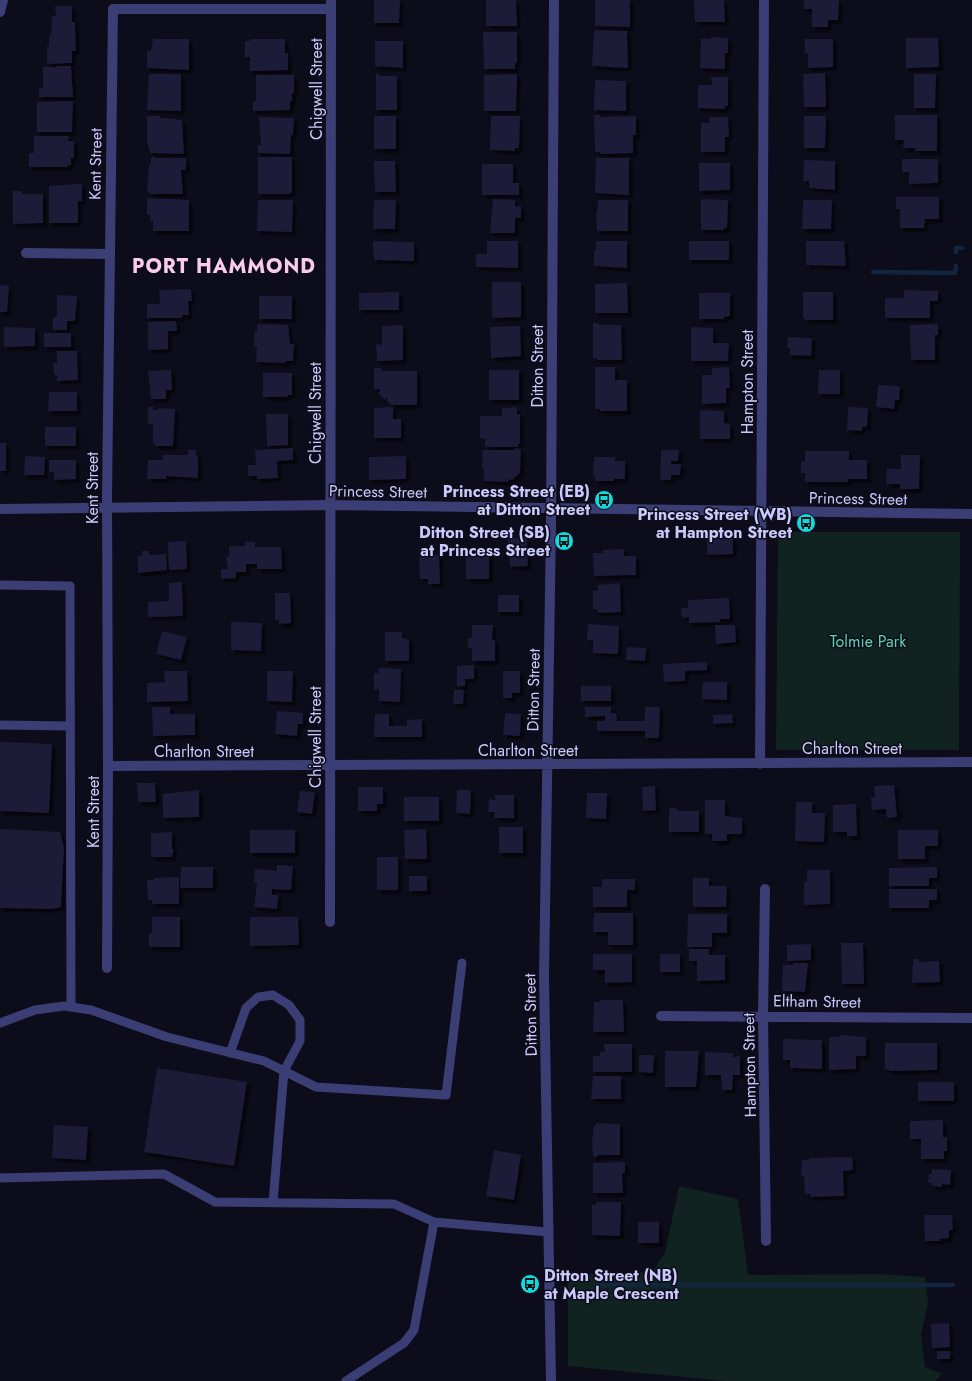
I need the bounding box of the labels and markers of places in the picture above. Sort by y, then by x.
place label: Princess Street (EB) at Ditton Street [443,480,591,521]
bus stop icon: Princess Street (EB) at Ditton Street [593,489,615,511]
place label: Princess Street (WB) at Hampton Street [637,503,793,544]
bus stop icon: Princess Street (WB) at Hampton Street [795,512,817,534]
place label: Ditton Street (SB) at Princess Street [419,521,551,562]
bus stop icon: Ditton Street (SB) at Princess Street [553,530,575,552]
place label: Ditton Street (NB) at Maple Crescent [544,1264,680,1305]
bus stop icon: Ditton Street (NB) at Maple Crescent [519,1273,541,1295]

